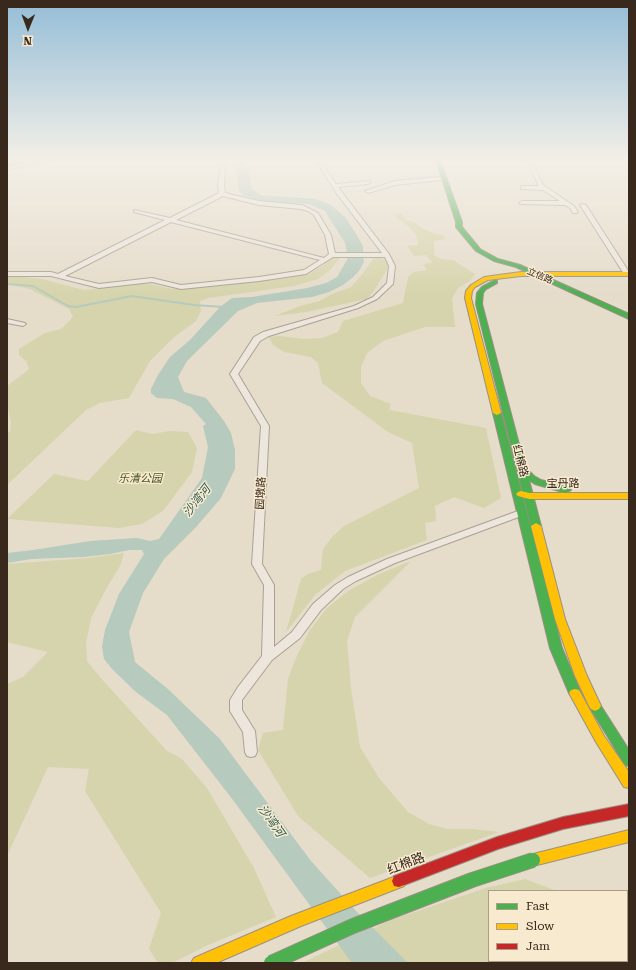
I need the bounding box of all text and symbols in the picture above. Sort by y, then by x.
north arrow [8,8,48,48]
text: N [23,34,32,47]
street label: 立信路 [525,266,555,286]
street label: 红棉路 [510,443,530,479]
park label: 乐清公园 [118,472,162,486]
street label: 园墩路 [254,476,268,510]
street label: 宝丹路 [547,477,579,491]
water label: 沙湾河 [180,482,214,520]
water label: 沙湾河 [255,802,287,840]
street label: 红棉路 [385,850,427,878]
legend [488,890,628,962]
text: Fast [526,899,549,913]
text: Slow [526,919,554,933]
text: Jam [526,939,550,953]

